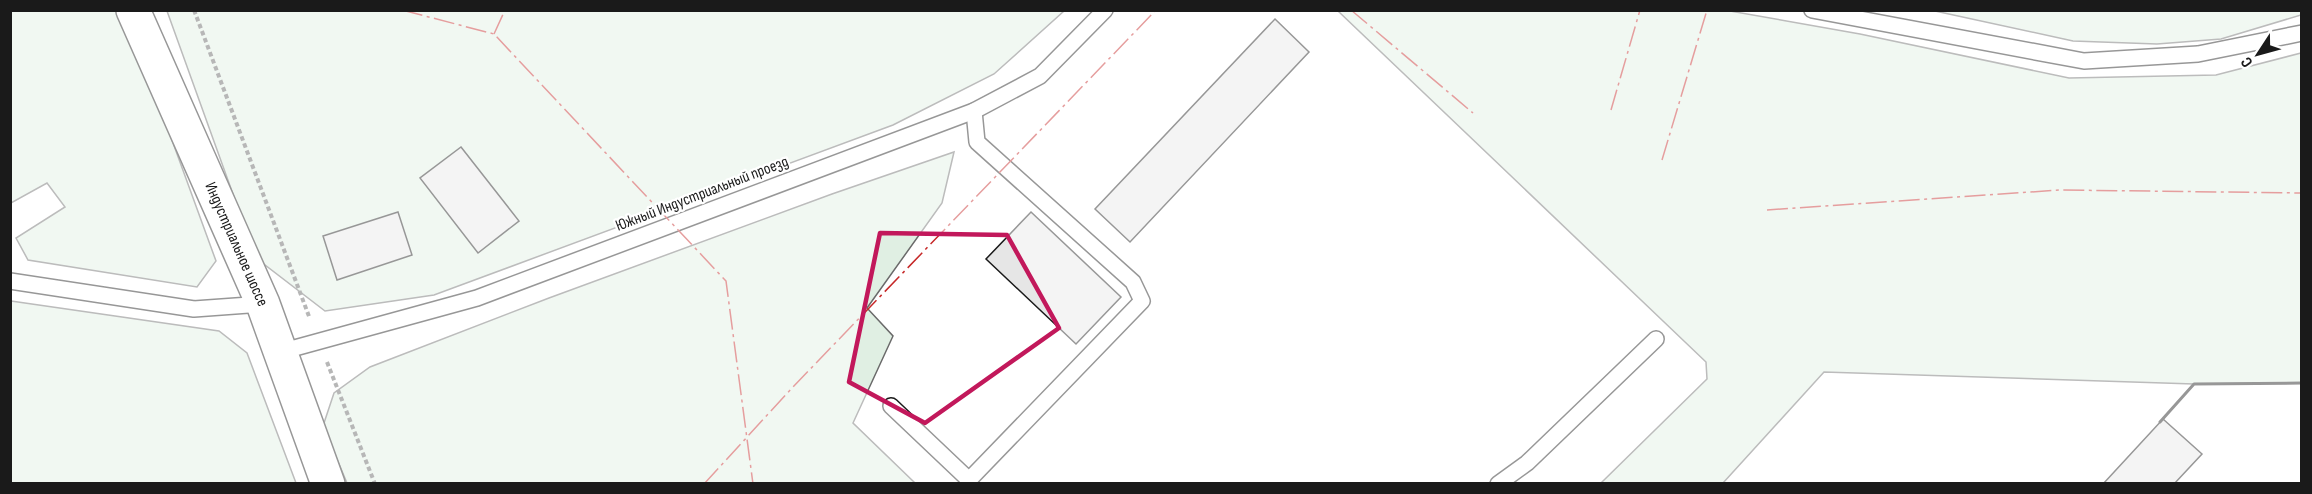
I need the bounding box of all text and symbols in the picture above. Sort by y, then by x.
north arrow [2228,24,2288,84]
text: С [2237,53,2257,71]
street label: Южный Индустриальный проезд [613,152,791,236]
street label: Индустриальное шоссе [201,179,272,309]

